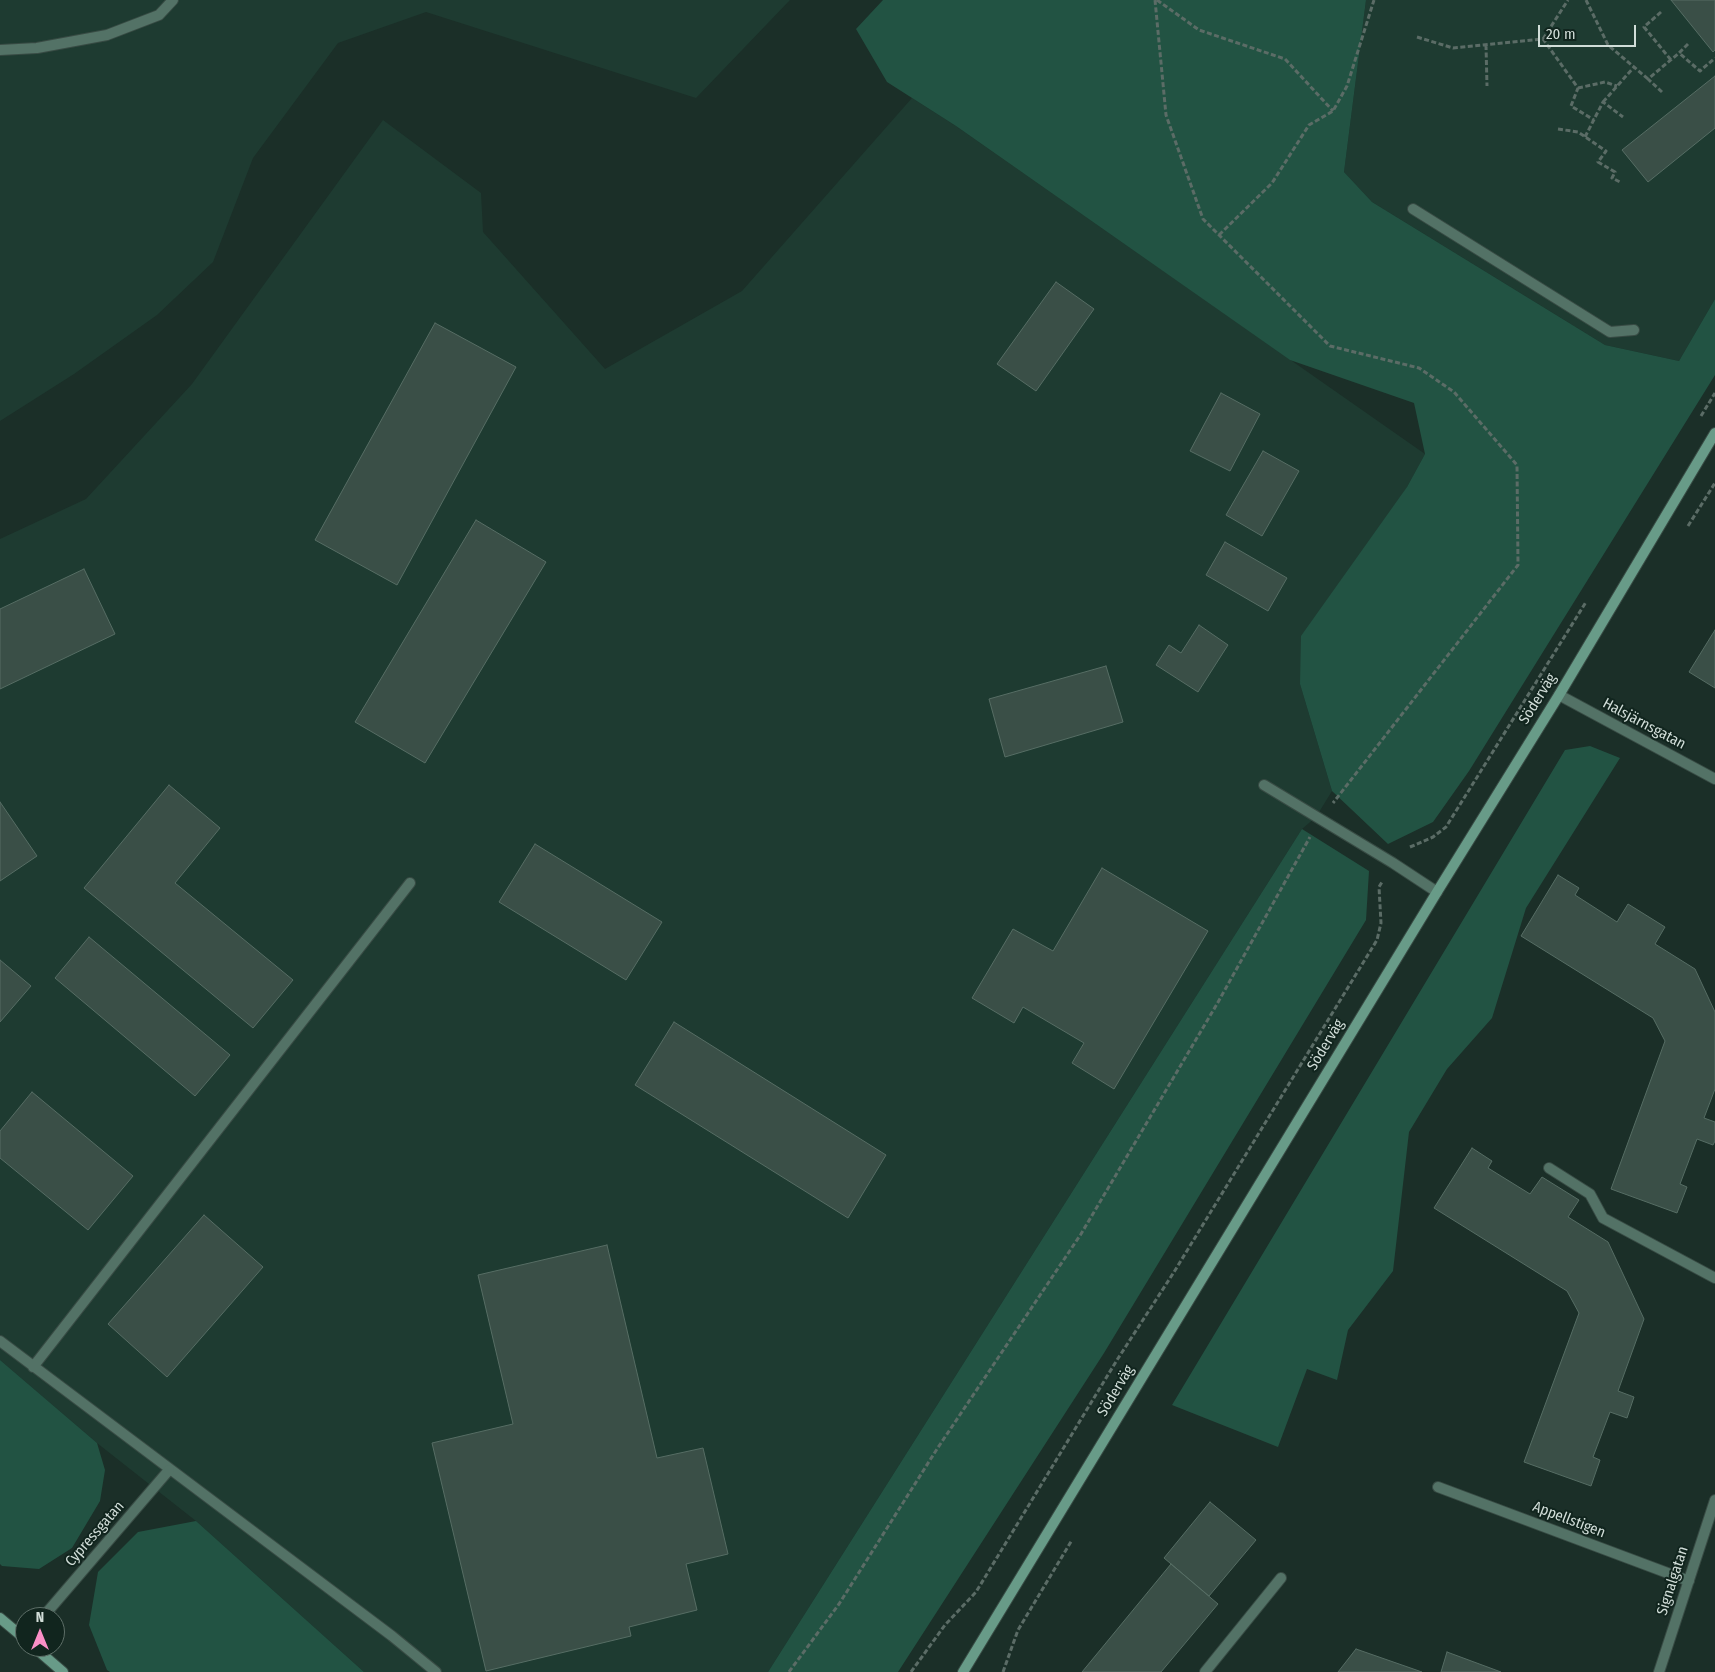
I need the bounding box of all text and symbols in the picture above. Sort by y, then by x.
scale bar [1540,15,1638,47]
text: 20 m [1546,25,1576,43]
street label: Söderväg [1515,670,1561,728]
street label: Halsjärnsgatan [1599,695,1689,753]
street label: Söderväg [1304,1016,1348,1074]
street label: Söderväg [1094,1362,1138,1420]
street label: Cypressgatan [62,1498,128,1570]
street label: Appellstigen [1530,1498,1608,1542]
street label: Signalgatan [1653,1544,1693,1618]
north arrow [15,1607,65,1657]
text: N [36,1609,44,1626]

